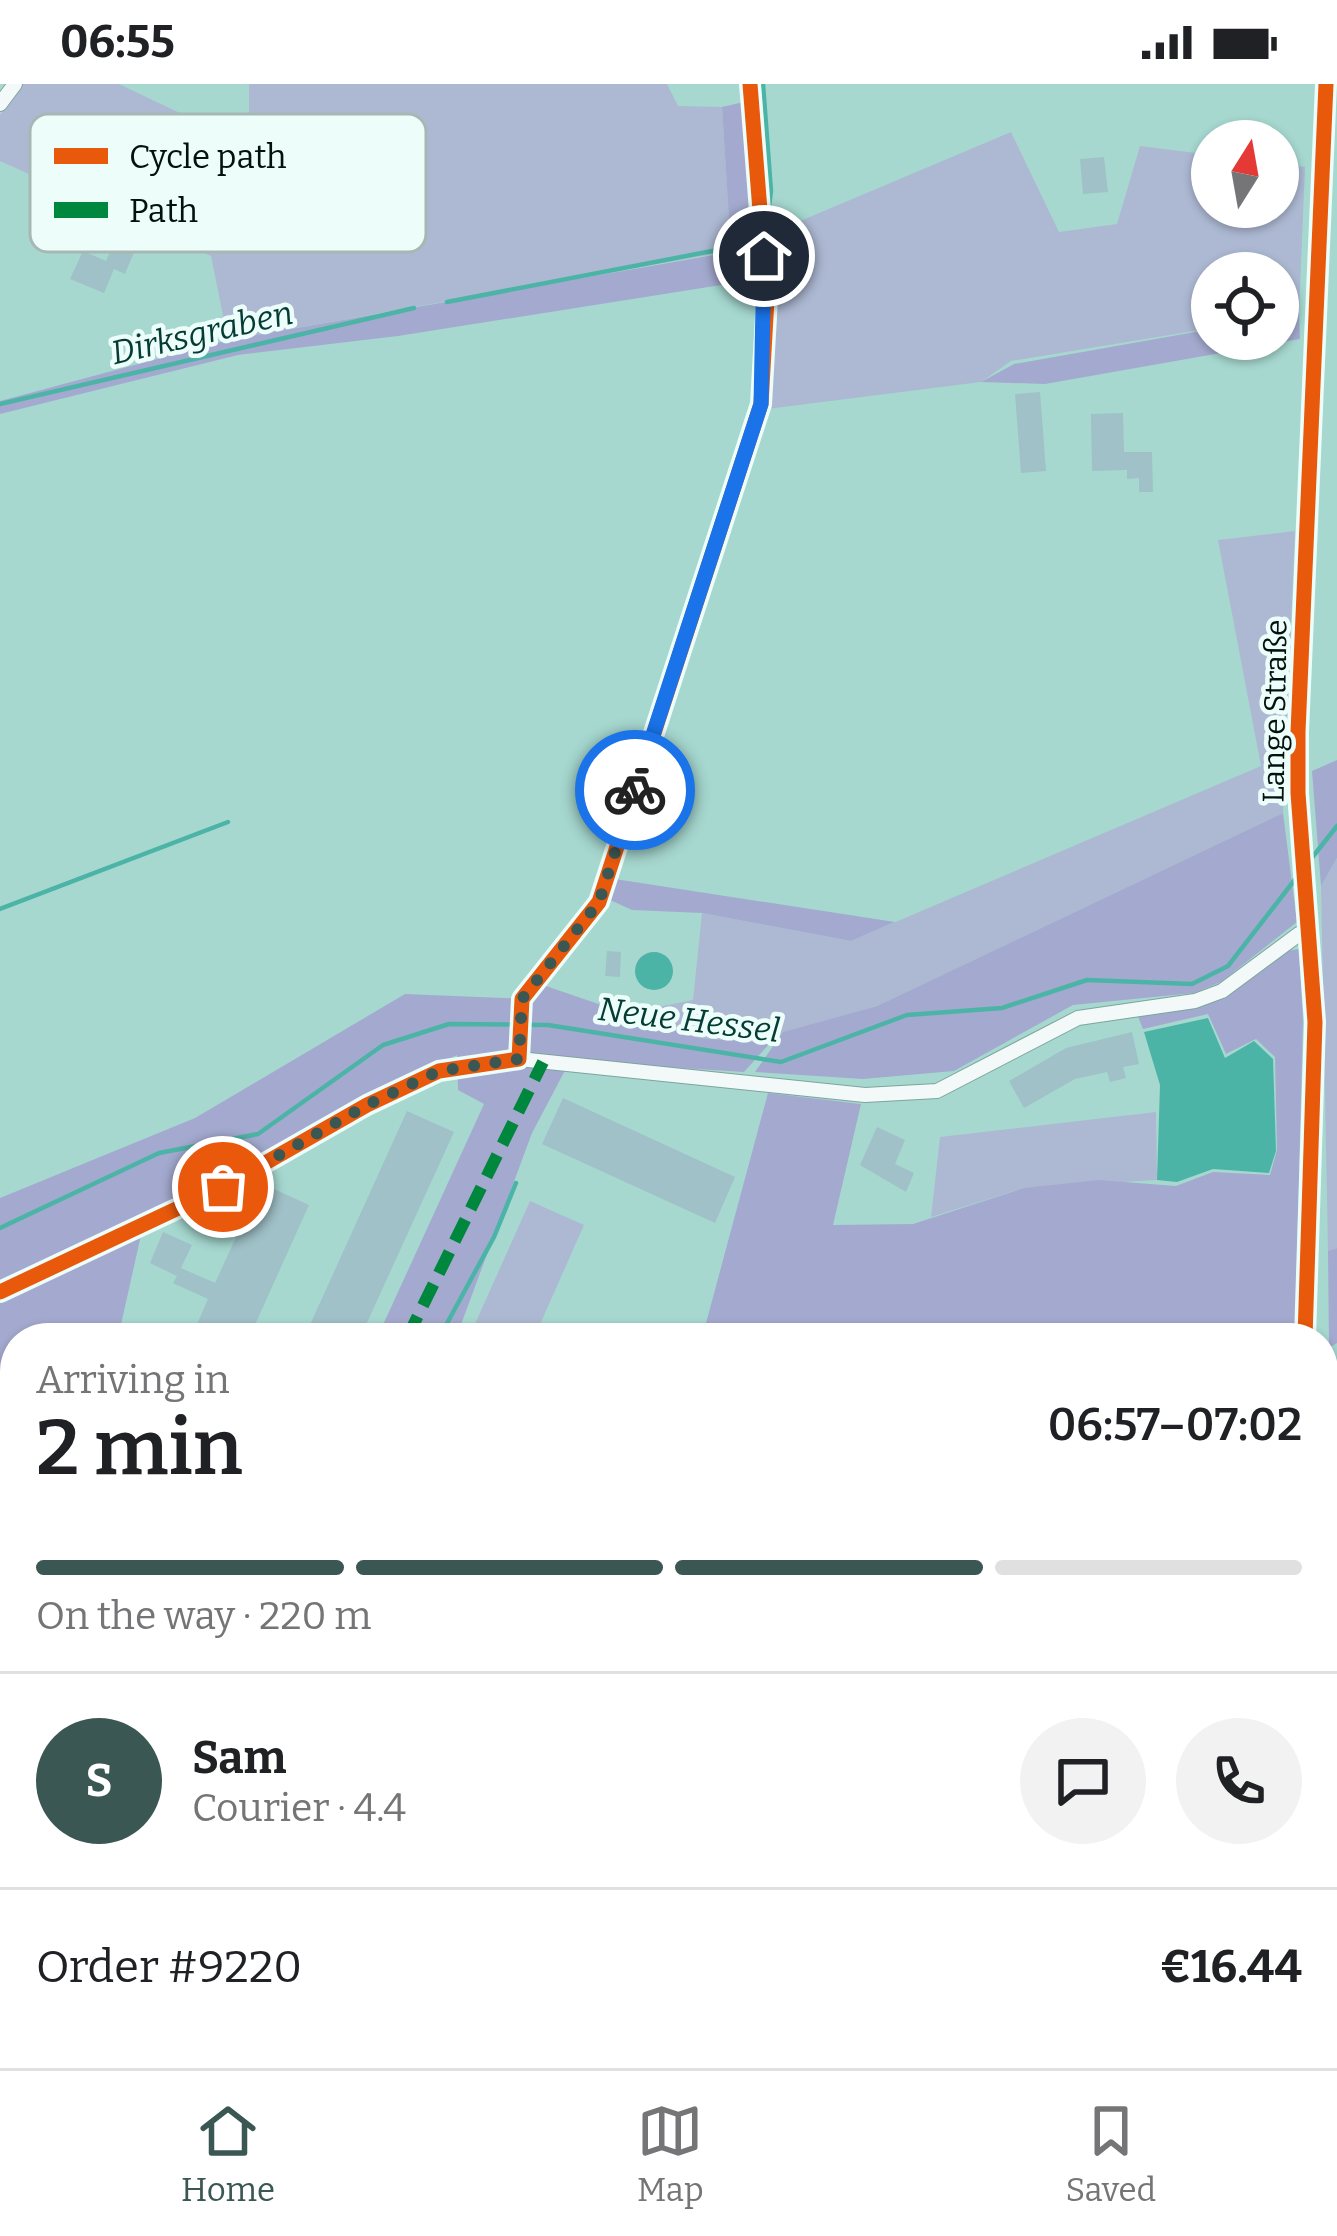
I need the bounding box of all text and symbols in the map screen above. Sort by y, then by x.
text: 06:55 [60,15,175,69]
legend [30,114,426,252]
north arrow [1191,120,1299,228]
map controls [1191,120,1299,360]
text: Cycle path [129,137,287,177]
text: Path [129,191,198,231]
pin [713,205,815,307]
icon: home [731,223,797,289]
button: locate [1191,252,1299,360]
water label: Dirksgraben [107,293,297,373]
street label: Lange Straße [1255,619,1295,803]
courier [575,730,695,850]
icon: bike [602,757,668,823]
water label: Neue Hessel [596,989,782,1051]
pin [172,1136,274,1238]
icon: bag [190,1154,256,1220]
text: Arriving in [36,1357,230,1403]
text: 06:57–07:02 [1048,1398,1302,1452]
text: 2 min [36,1401,243,1495]
text: On the way · 220 m [36,1593,372,1639]
button: chat [1020,1718,1146,1844]
button: phone [1176,1718,1302,1844]
text: Sam [192,1731,286,1785]
text: S [85,1754,113,1808]
text: Courier · 4.4 [192,1785,406,1831]
text: Order #9220 [36,1940,302,1994]
text: €16.44 [1160,1940,1302,1994]
tab: Home [181,2098,275,2210]
tab: Map [637,2098,704,2210]
tab: Saved [1065,2098,1156,2210]

